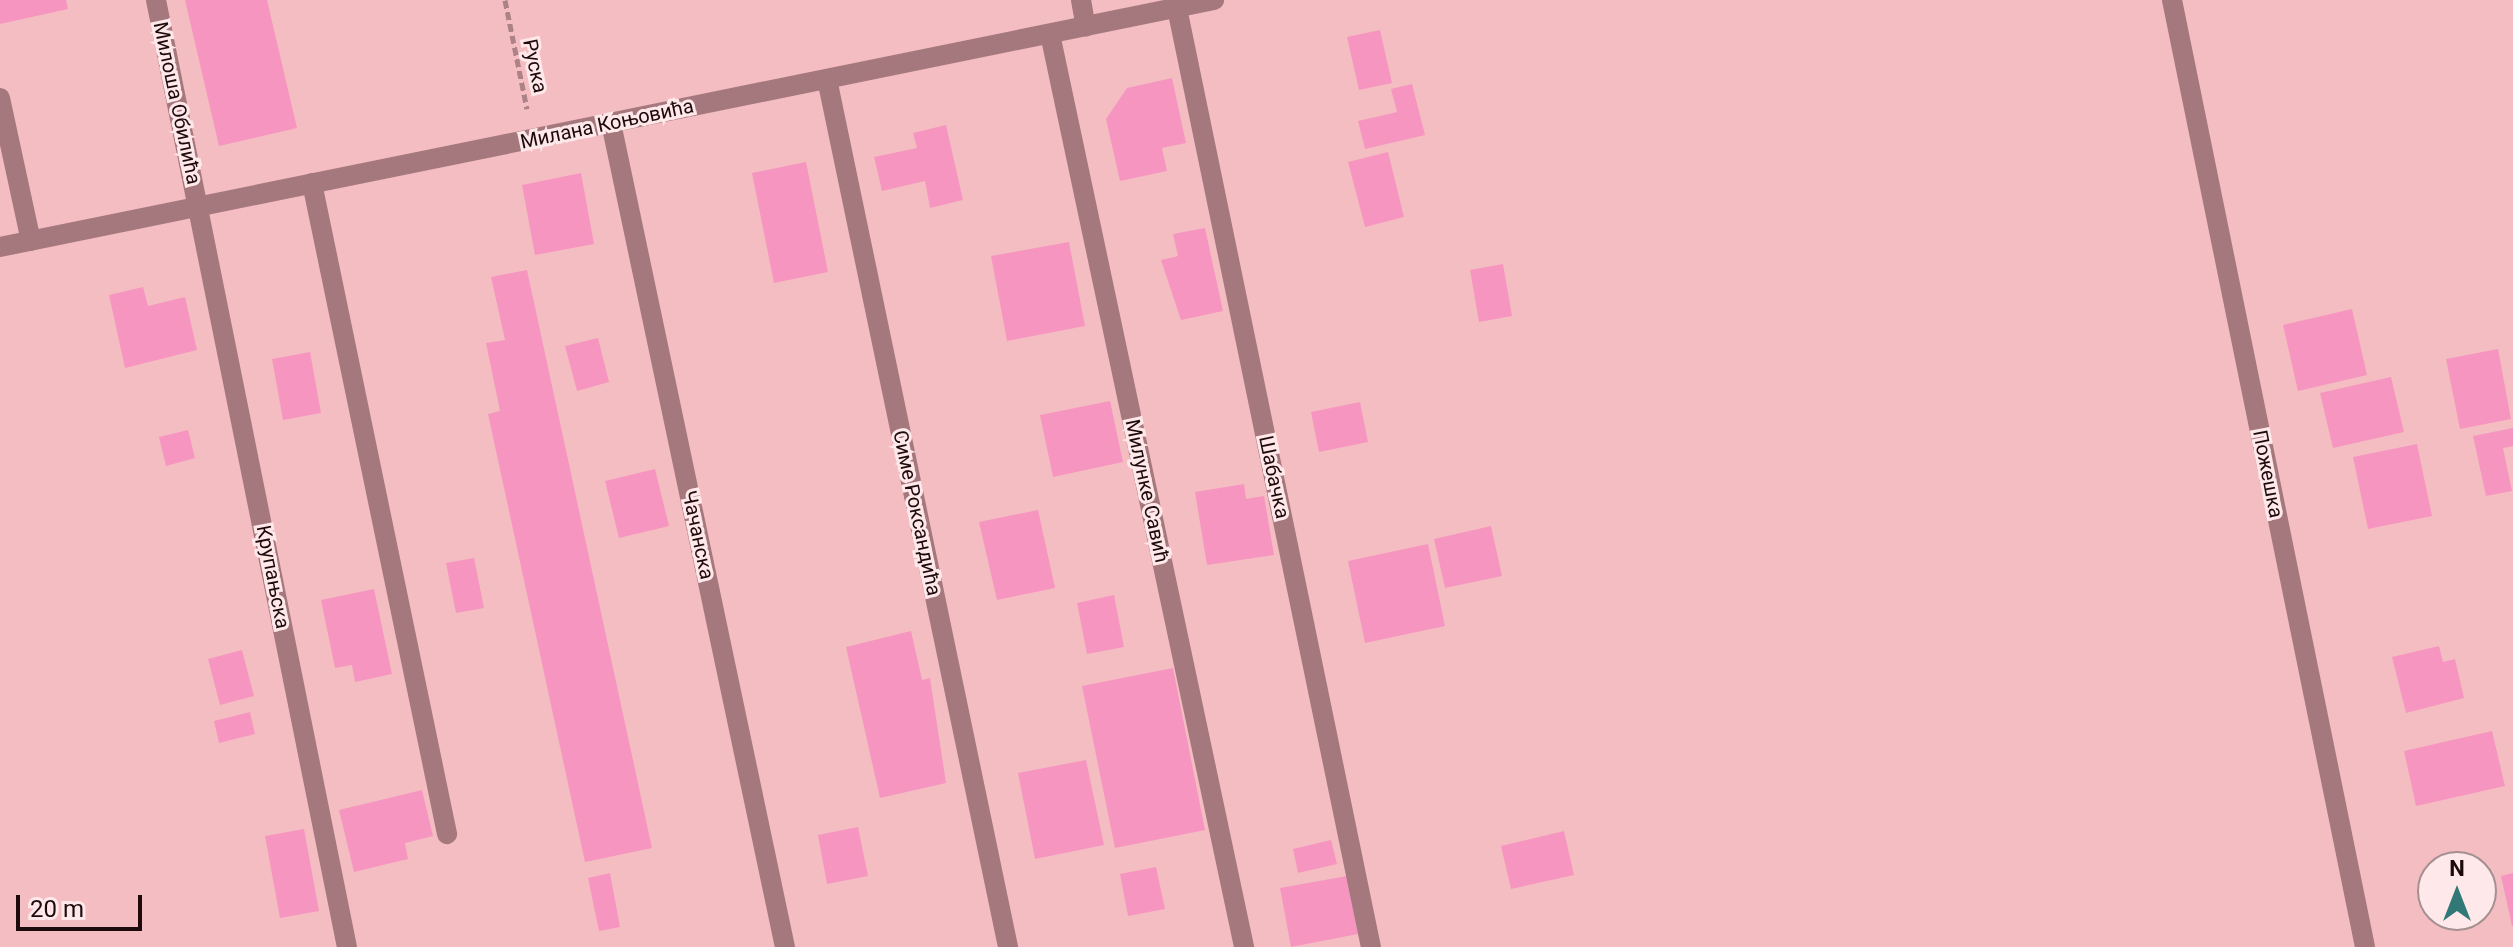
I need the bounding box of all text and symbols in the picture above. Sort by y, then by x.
street label: Милоша Обилића [148,20,206,186]
street label: Руска [518,37,552,95]
street label: Милана Коњовића [518,94,696,154]
street label: Милунке Савић [1120,417,1174,565]
street label: Симе Роксандића [888,428,946,598]
street label: Пожешка [2248,428,2288,520]
street label: Шабачка [1254,433,1294,521]
street label: Чачанска [677,488,719,582]
street label: Крупањска [251,523,295,631]
north arrow [2417,851,2497,931]
text: N [2449,856,2465,881]
scale bar [20,879,146,929]
text: 20 m [30,895,84,923]

